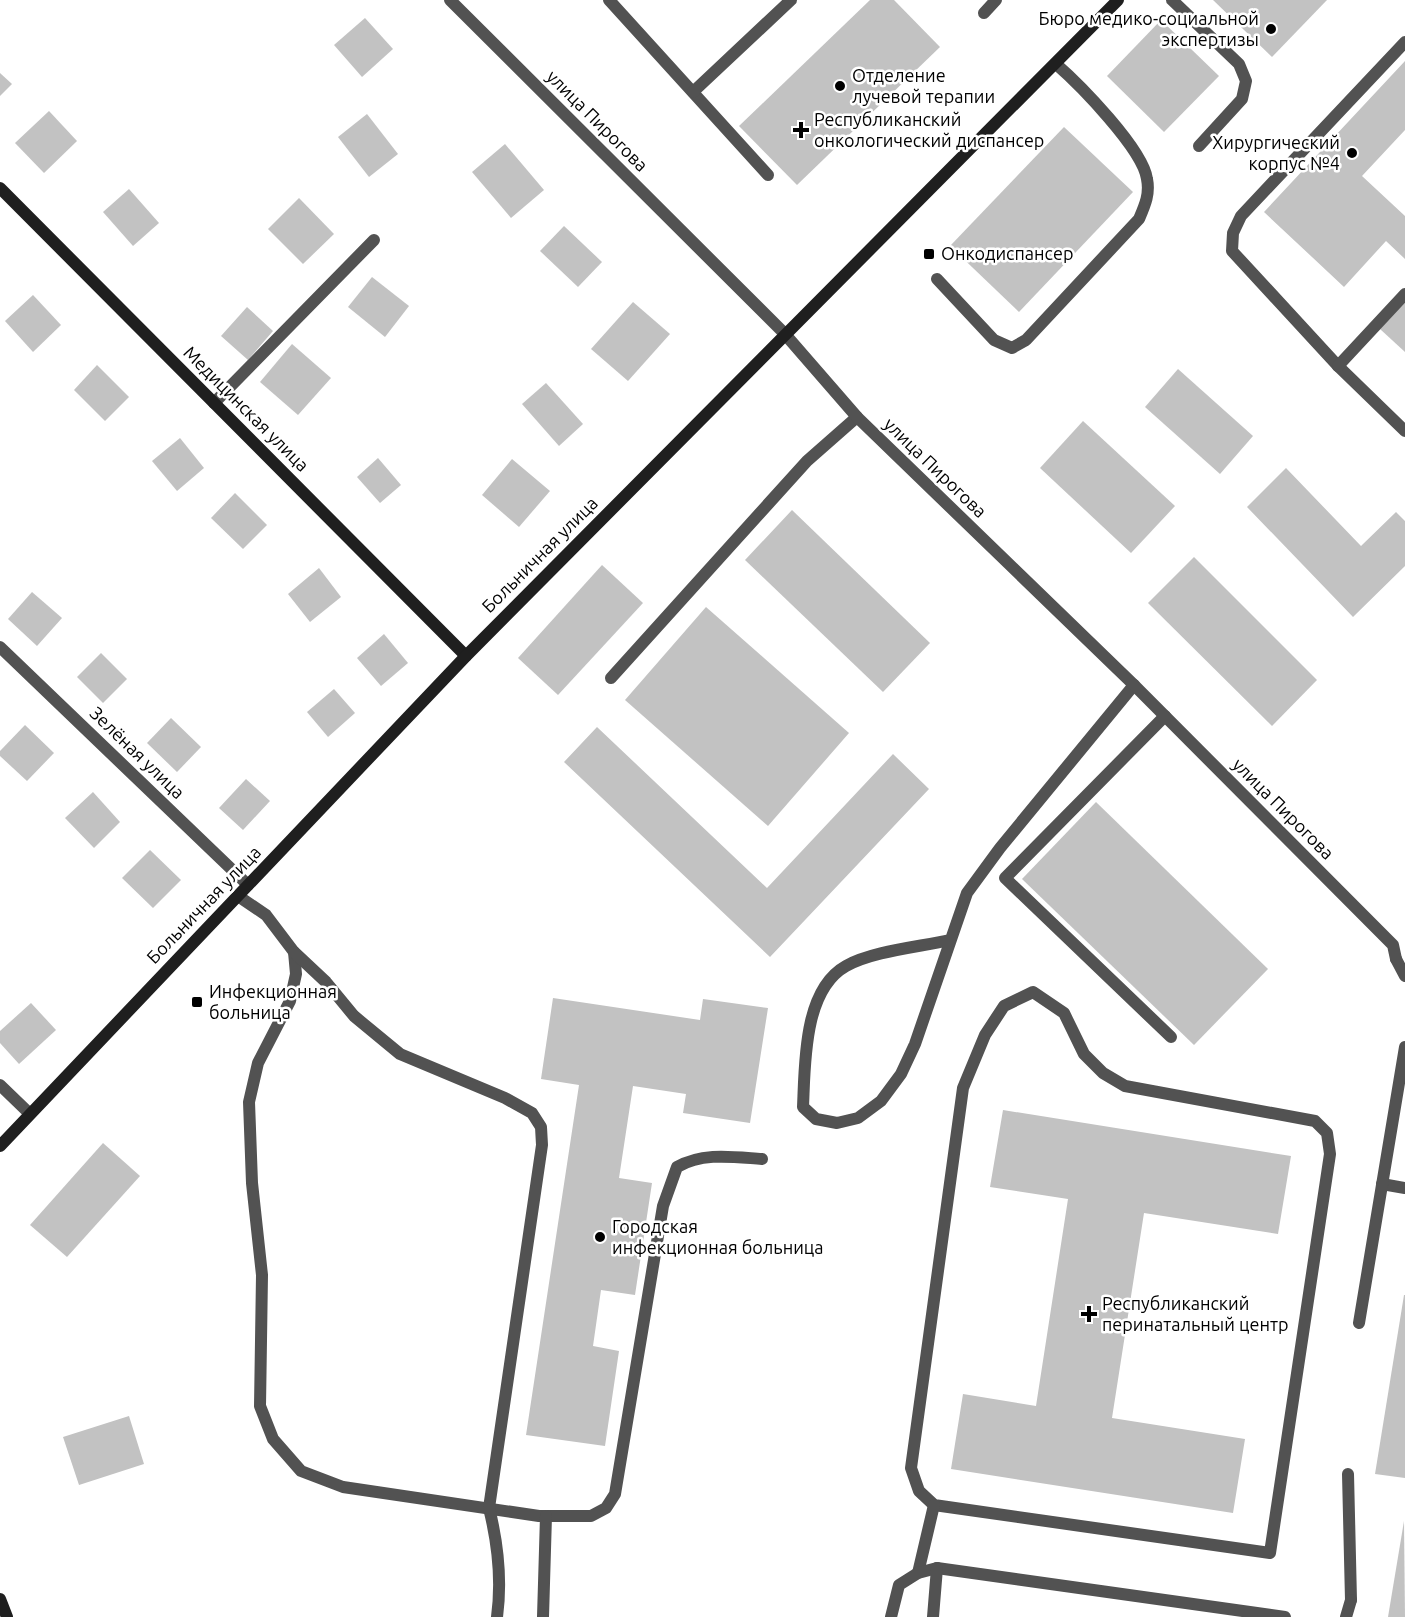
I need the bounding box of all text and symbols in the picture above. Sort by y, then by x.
place label: Бюро медико-социальной экспертизы [1038,8,1259,49]
marker: Бюро медико-социальной экспертизы [1264,22,1278,36]
place label: Отделение лучевой терапии [852,65,995,106]
street label: улица Пирогова [543,66,652,175]
marker: Отделение лучевой терапии [833,79,847,93]
place label: Республиканский онкологический диспансер [814,109,1044,150]
marker: Республиканский онкологический диспансер [792,121,810,139]
place label: Хирургический корпус №4 [1212,132,1340,173]
marker: Хирургический корпус №4 [1345,146,1359,160]
place label: Онкодиспансер [941,243,1073,263]
marker: Онкодиспансер [922,247,936,261]
street label: Медицинская улица [180,342,313,475]
street label: улица Пирогова [880,413,991,521]
street label: Больничная улица [477,492,601,616]
street label: Зелёная улица [86,702,189,802]
street label: улица Пирогова [1229,754,1338,863]
street label: Больничная улица [142,842,264,967]
place label: Инфекционная больница [209,981,337,1022]
marker: Инфекционная больница [190,995,204,1009]
place label: Городская инфекционная больница [612,1216,824,1257]
marker: Городская инфекционная больница [593,1230,607,1244]
place label: Республиканский перинатальный центр [1102,1293,1288,1334]
marker: Республиканский перинатальный центр [1080,1305,1098,1323]

